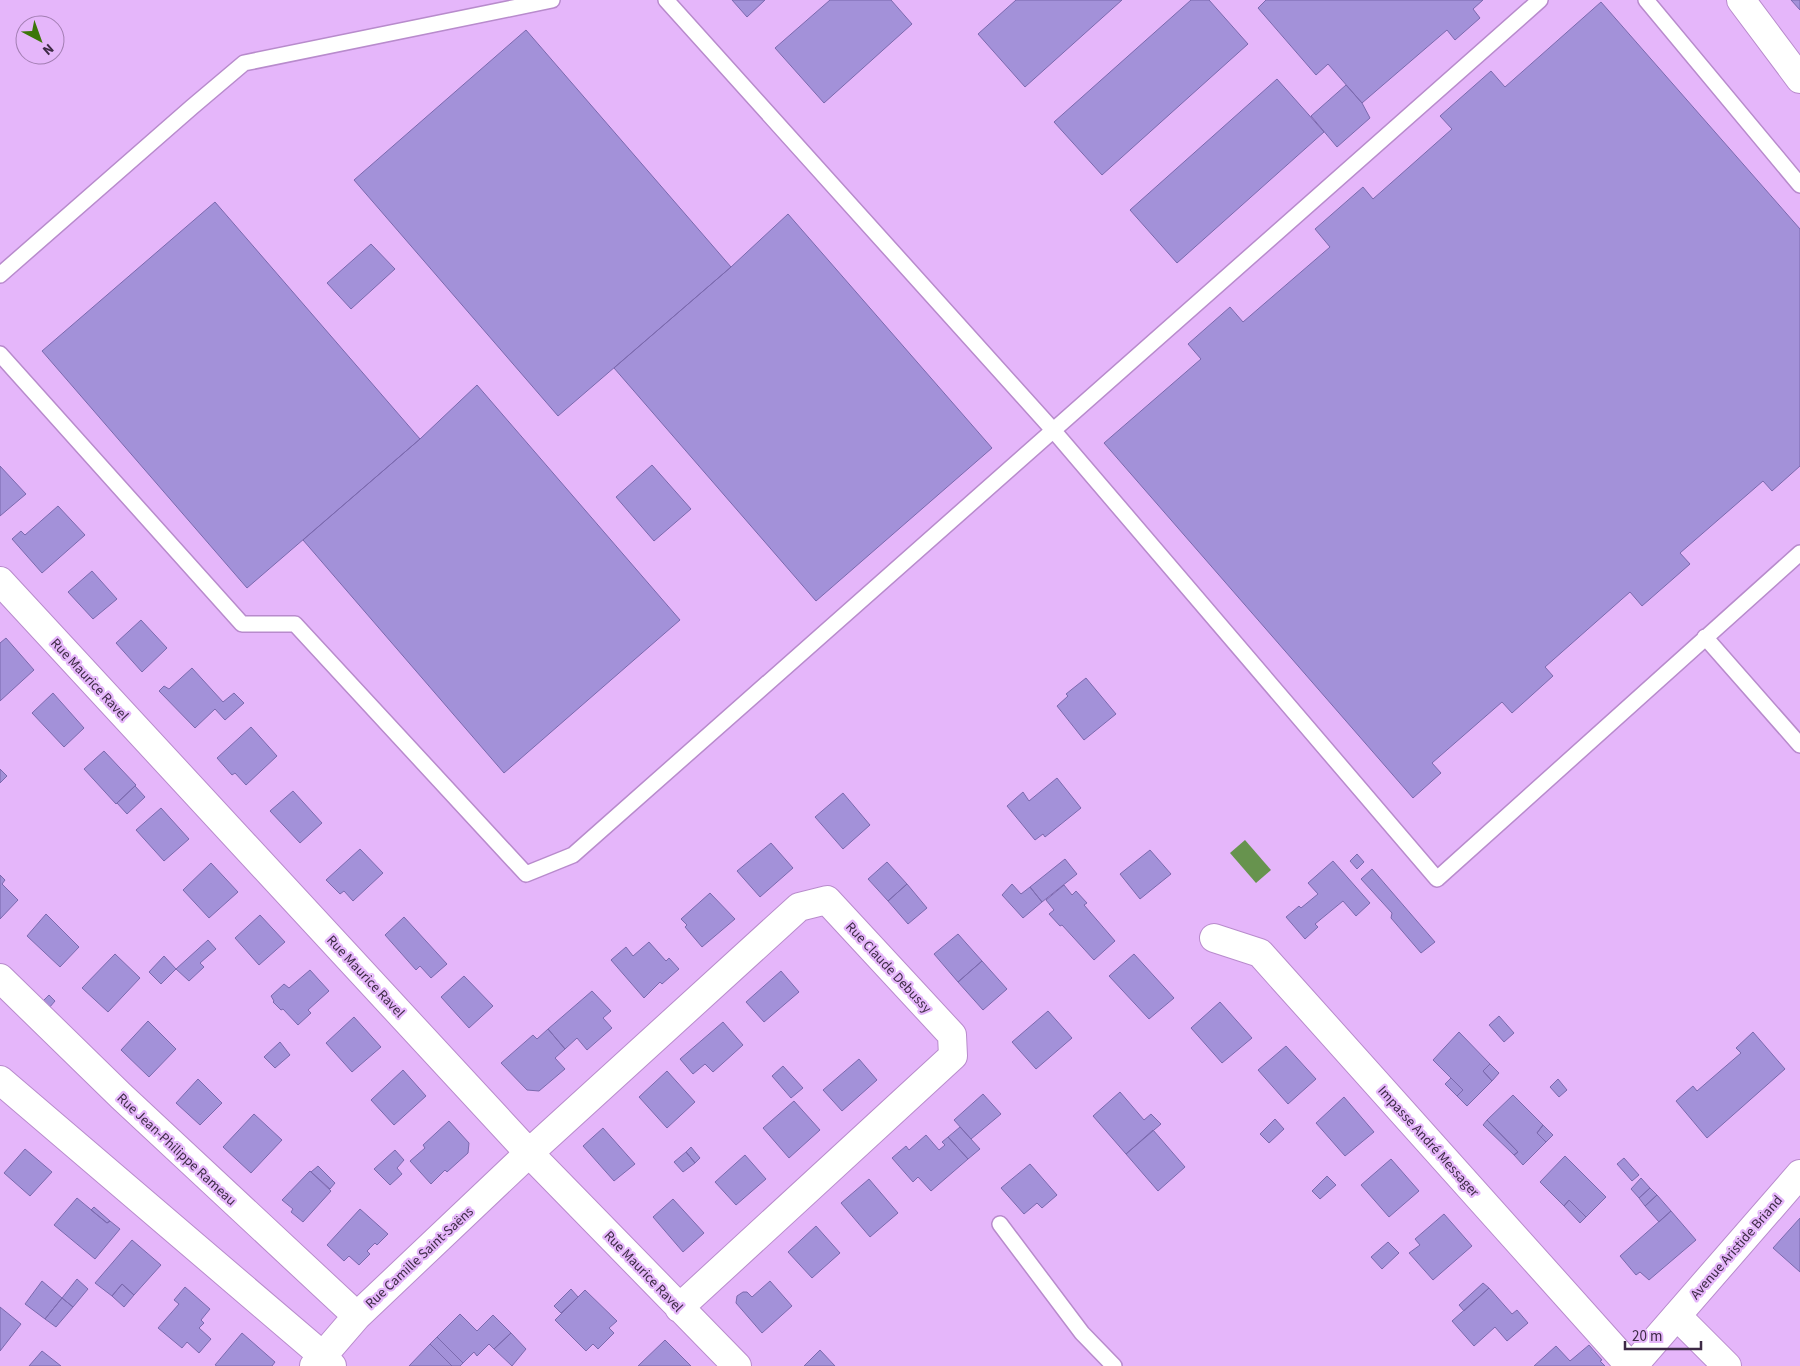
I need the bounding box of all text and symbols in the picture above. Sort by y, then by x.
north arrow [15,15,65,65]
text: N [38,38,58,60]
street label: Rue Maurice Ravel [46,634,133,726]
street label: Rue Claude Debussy [841,918,936,1018]
street label: Rue Maurice Ravel [322,931,409,1023]
street label: Impasse André Messager [1373,1082,1484,1202]
street label: Rue Jean-Philippe Rameau [112,1089,241,1211]
street label: Avenue Aristide Briand [1686,1191,1788,1304]
street label: Rue Camille Saint-Saëns [361,1202,478,1313]
street label: Rue Maurice Ravel [599,1227,688,1317]
scale bar [1625,1318,1701,1350]
text: 20 m [1632,1326,1662,1347]

